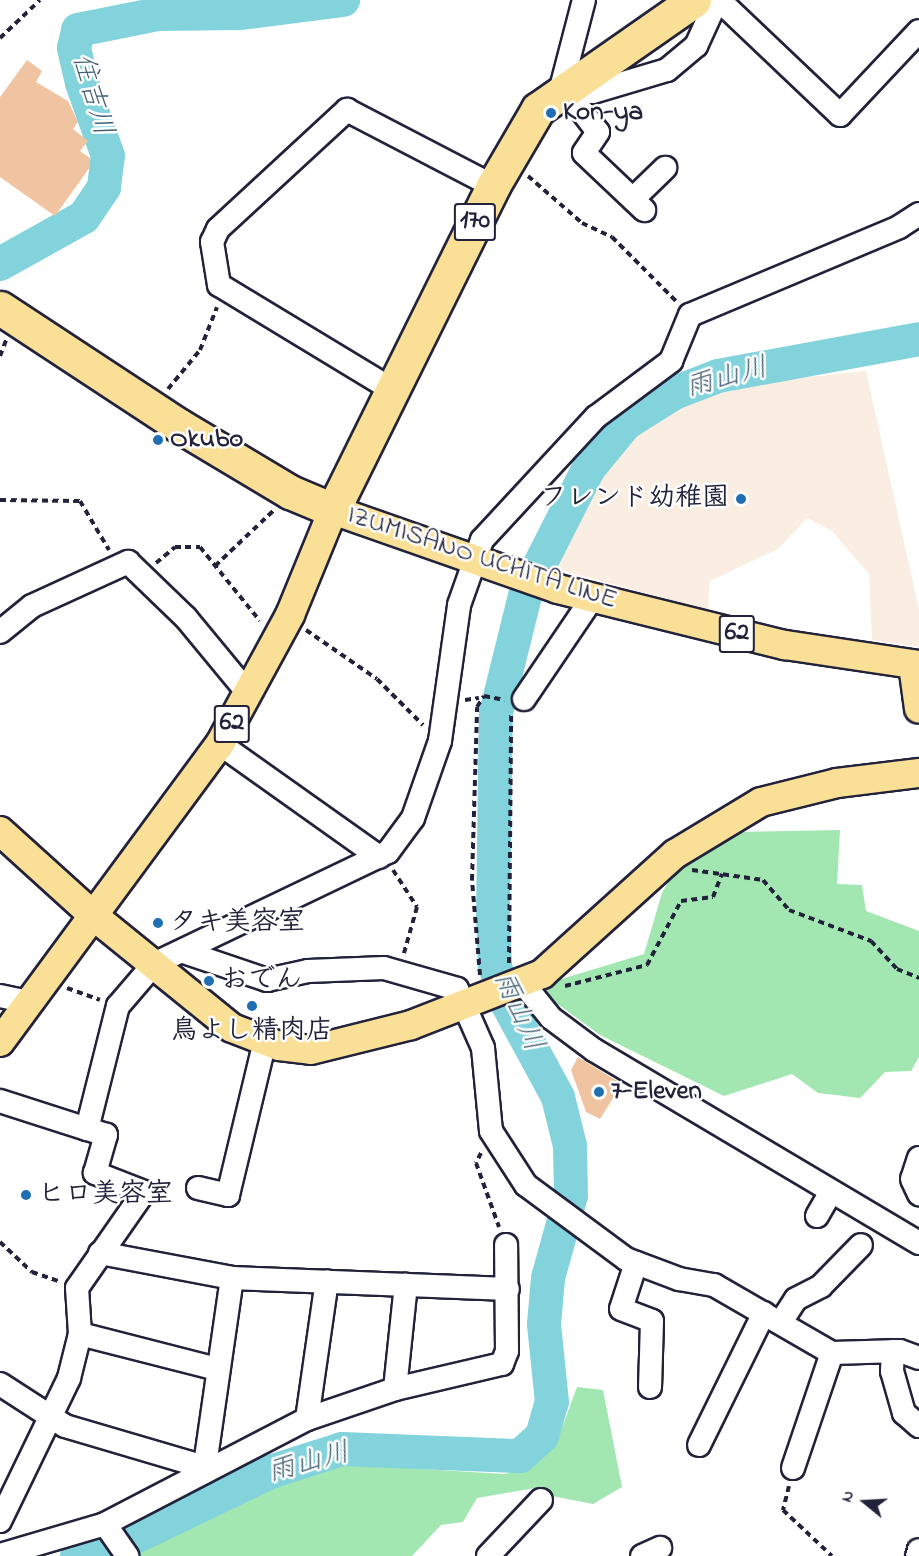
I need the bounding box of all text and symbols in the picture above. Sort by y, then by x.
water label: 住吉川 [63,50,119,140]
place label: Kon-ya [563,97,643,129]
marker: Kon-ya [544,106,558,120]
road number: 170 [452,199,498,245]
water label: 雨山川 [682,352,772,406]
place label: Okubo [170,424,243,456]
marker: Okubo [151,433,165,447]
place label: フレンド幼稚園 [540,483,729,515]
marker: フレンド幼稚園 [734,492,748,506]
street label: IZUMISANO UCHITA LINE [343,499,621,617]
road number: 62 [718,611,756,657]
road number: 62 [212,701,252,747]
place label: タキ美容室 [170,907,305,939]
marker: タキ美容室 [151,916,165,930]
place label: おでん [221,965,302,997]
water label: 雨山川 [485,967,549,1057]
marker: おでん [202,974,216,988]
marker: 鳥よし精肉店 [245,999,259,1013]
place label: 鳥よし精肉店 [171,1016,333,1048]
place label: 7-Eleven [611,1076,702,1108]
marker: 7-Eleven [592,1085,606,1099]
place label: ヒロ美容室 [38,1179,173,1211]
marker: ヒロ美容室 [19,1188,33,1202]
water label: 雨山川 [264,1437,354,1491]
north arrow [835,1472,895,1532]
text: N [835,1488,861,1505]

